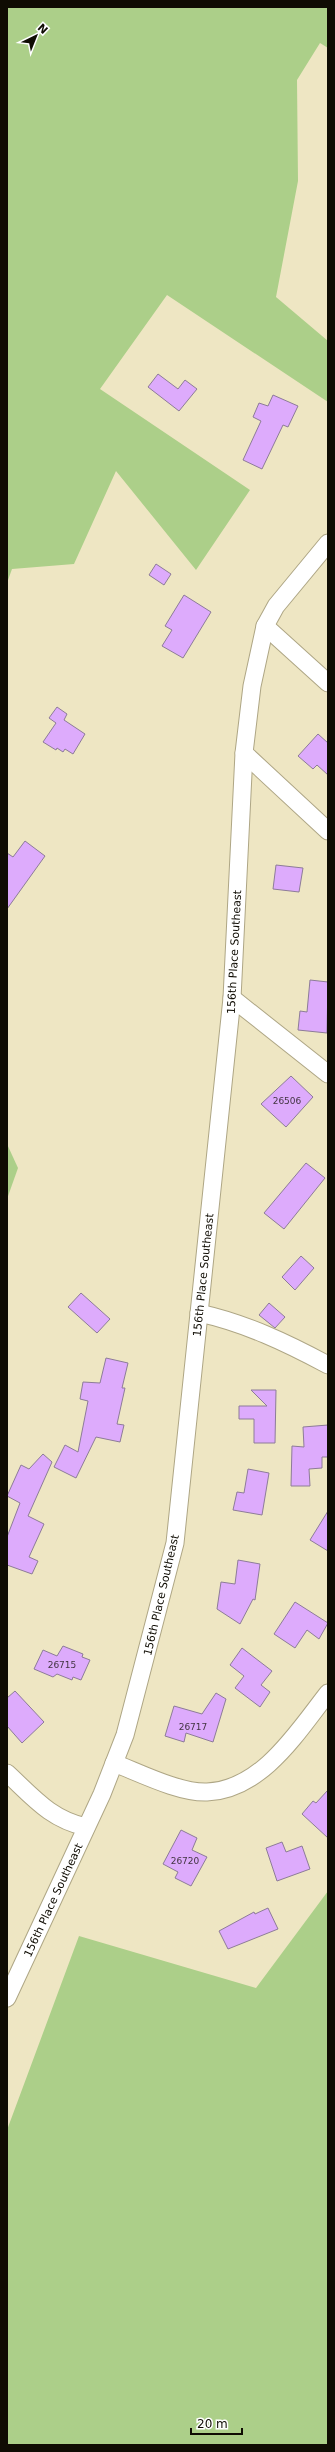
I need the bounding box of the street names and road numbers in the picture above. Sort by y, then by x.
street label: 156th Place Southeast [225,889,244,1014]
street label: 156th Place Southeast [191,1212,217,1337]
street label: 156th Place Southeast [141,1533,182,1657]
street label: 156th Place Southeast [21,1841,86,1959]

